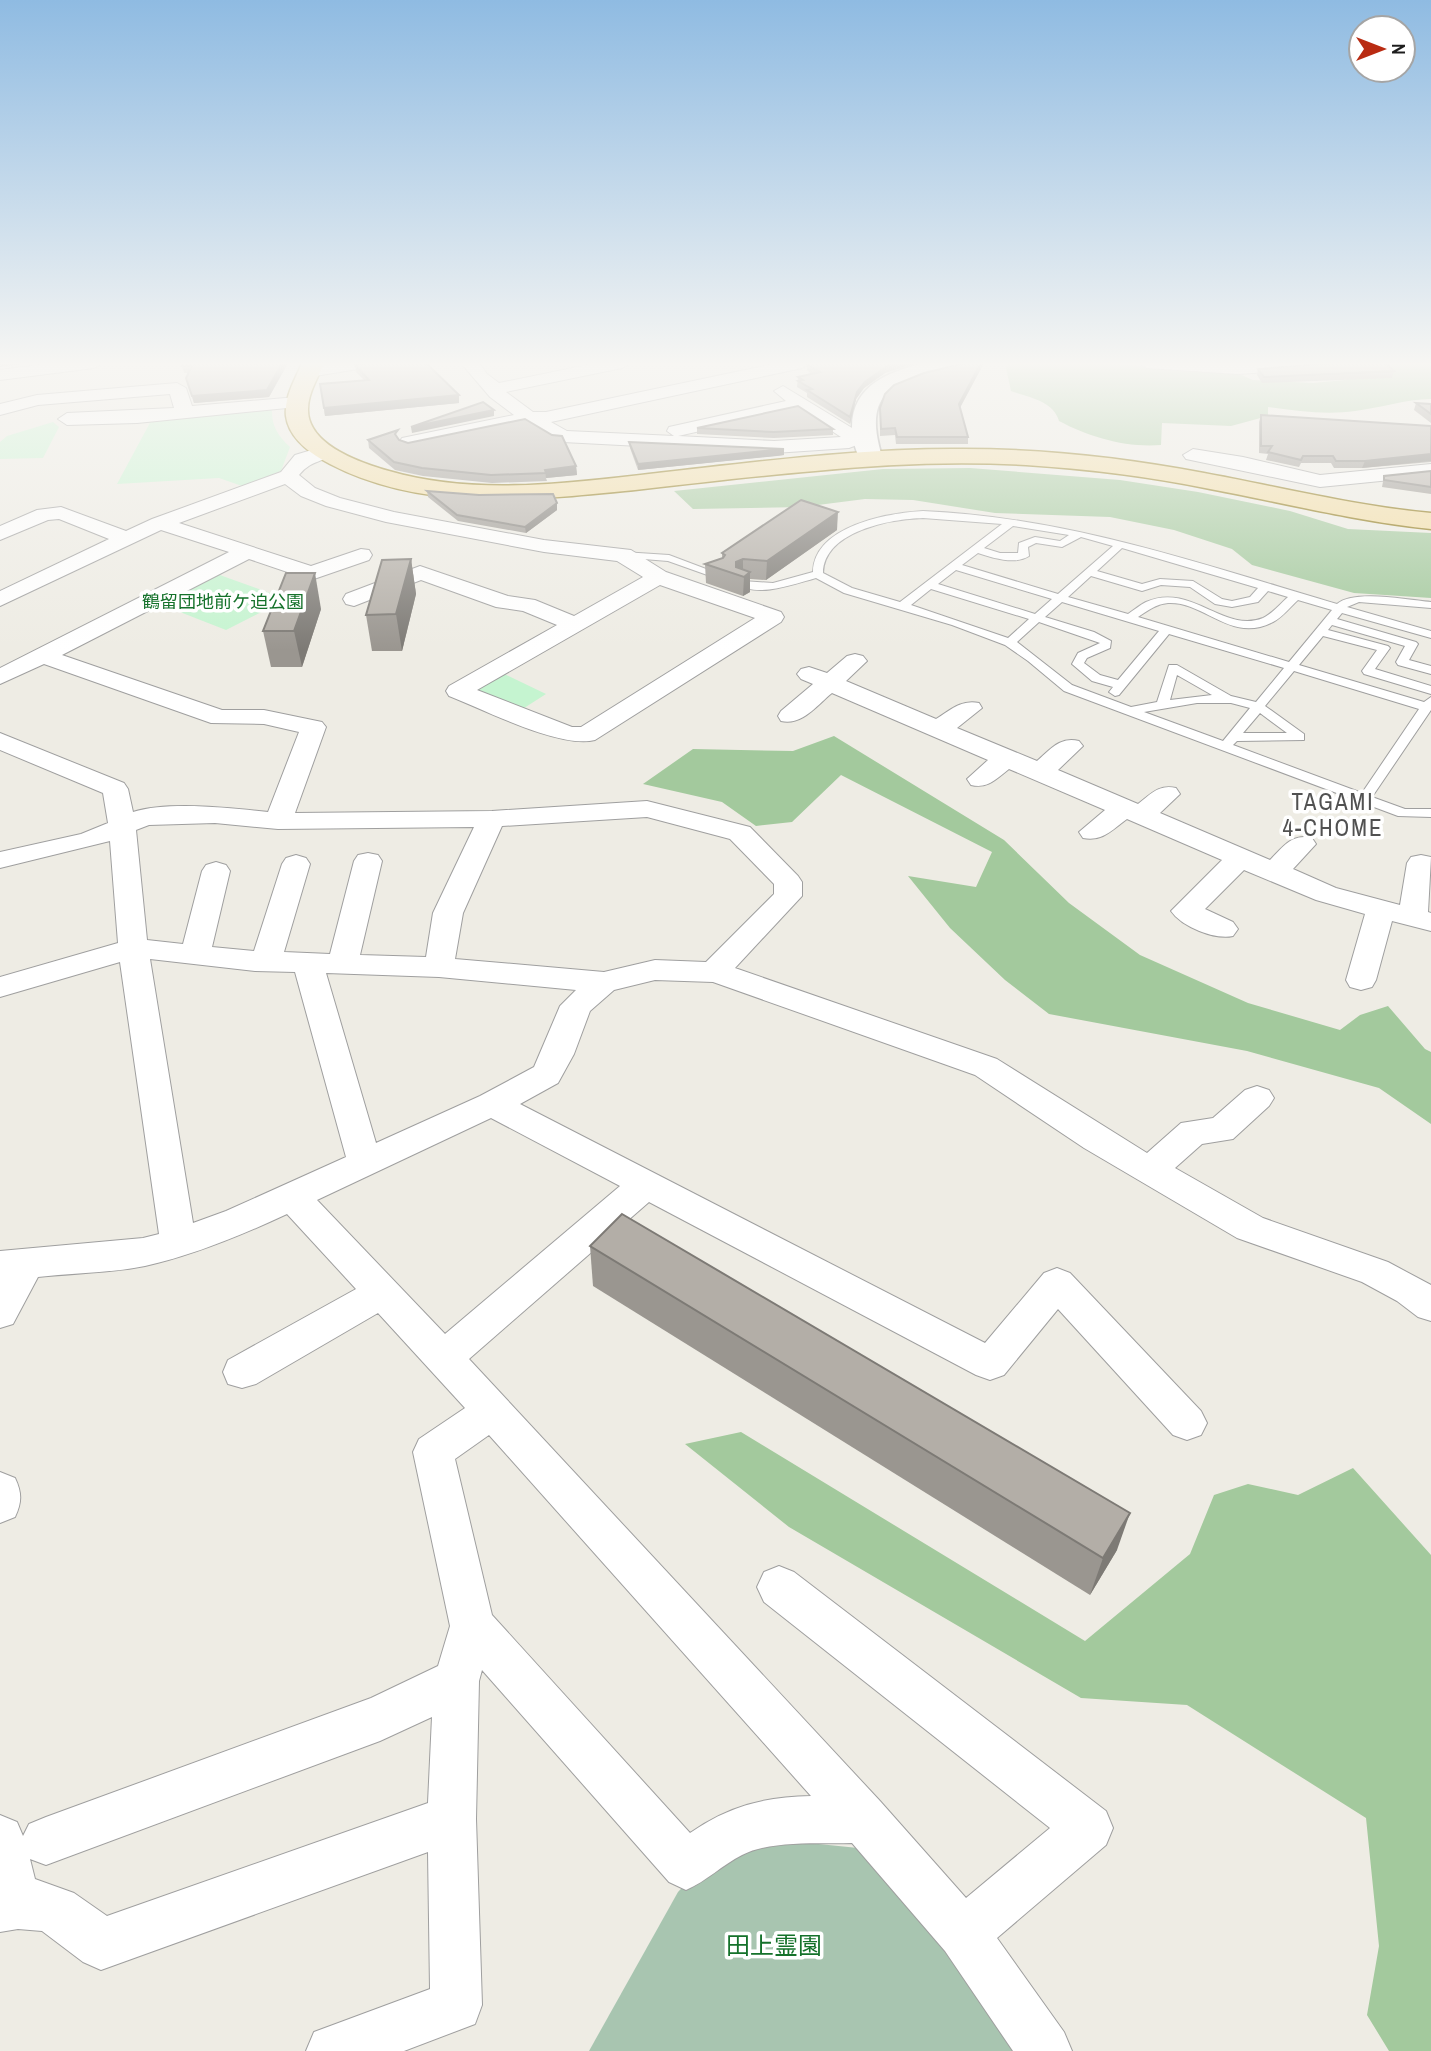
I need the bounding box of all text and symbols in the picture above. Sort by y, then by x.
north arrow [1347,14,1417,84]
text: N [1386,43,1412,55]
park label: 鶴留団地前ケ迫公園 [142,589,304,614]
district label: TAGAMI 4-CHOME [1283,786,1383,843]
park label: 田上霊園 [726,1929,822,1961]

